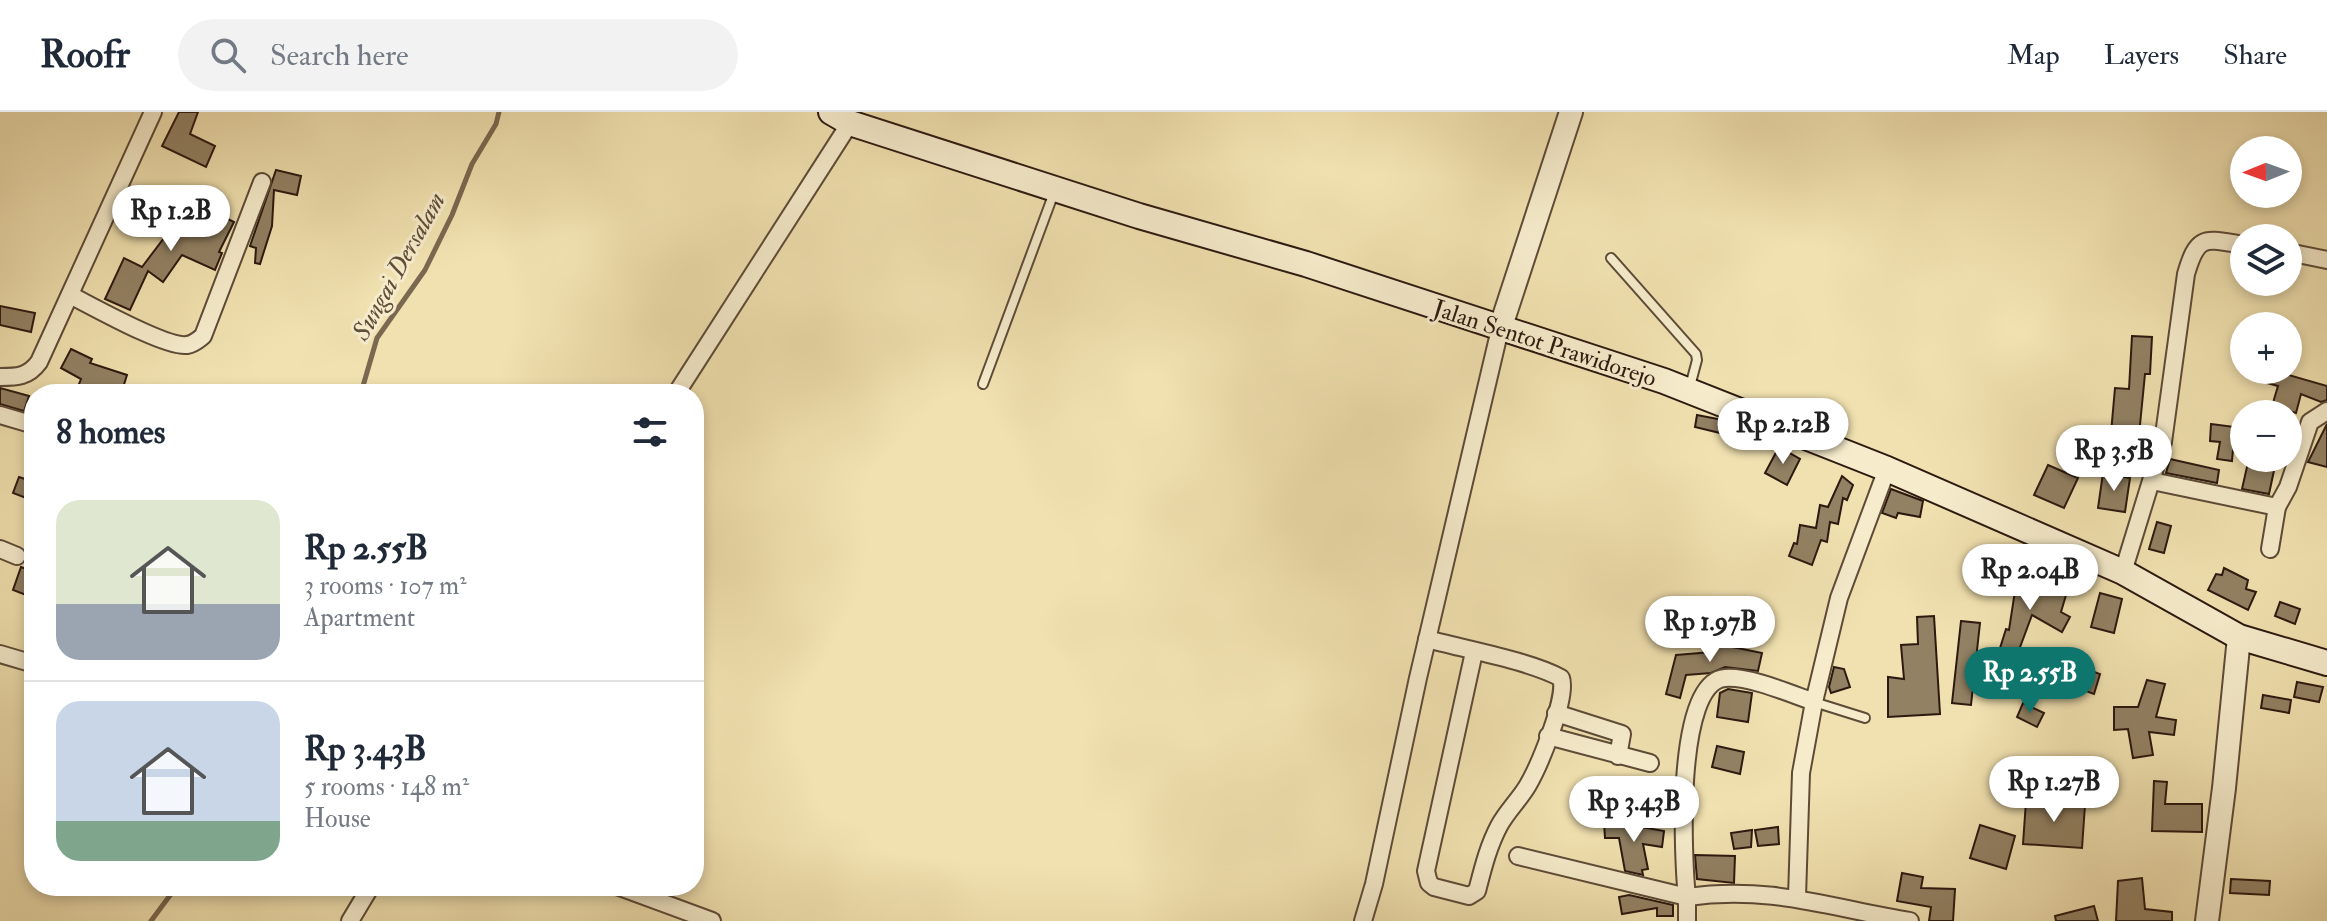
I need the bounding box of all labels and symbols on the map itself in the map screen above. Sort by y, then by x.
north arrow [2230,136,2302,208]
pin: Rp 1.2B [97,185,245,253]
water label: Sungai Dersalam [345,187,453,347]
street label: Jalan Sentot Prawidorejo [1428,292,1660,394]
pin: Rp 2.12B [1700,398,1866,466]
pin: Rp 3.5B [2040,425,2188,493]
pin: Rp 2.04B [1947,544,2113,612]
pin: Rp 1.97B [1627,596,1793,664]
pin: Rp 2.55B [1947,647,2113,715]
pin: Rp 1.27B [1971,756,2137,824]
pin: Rp 3.43B [1551,776,1717,844]

